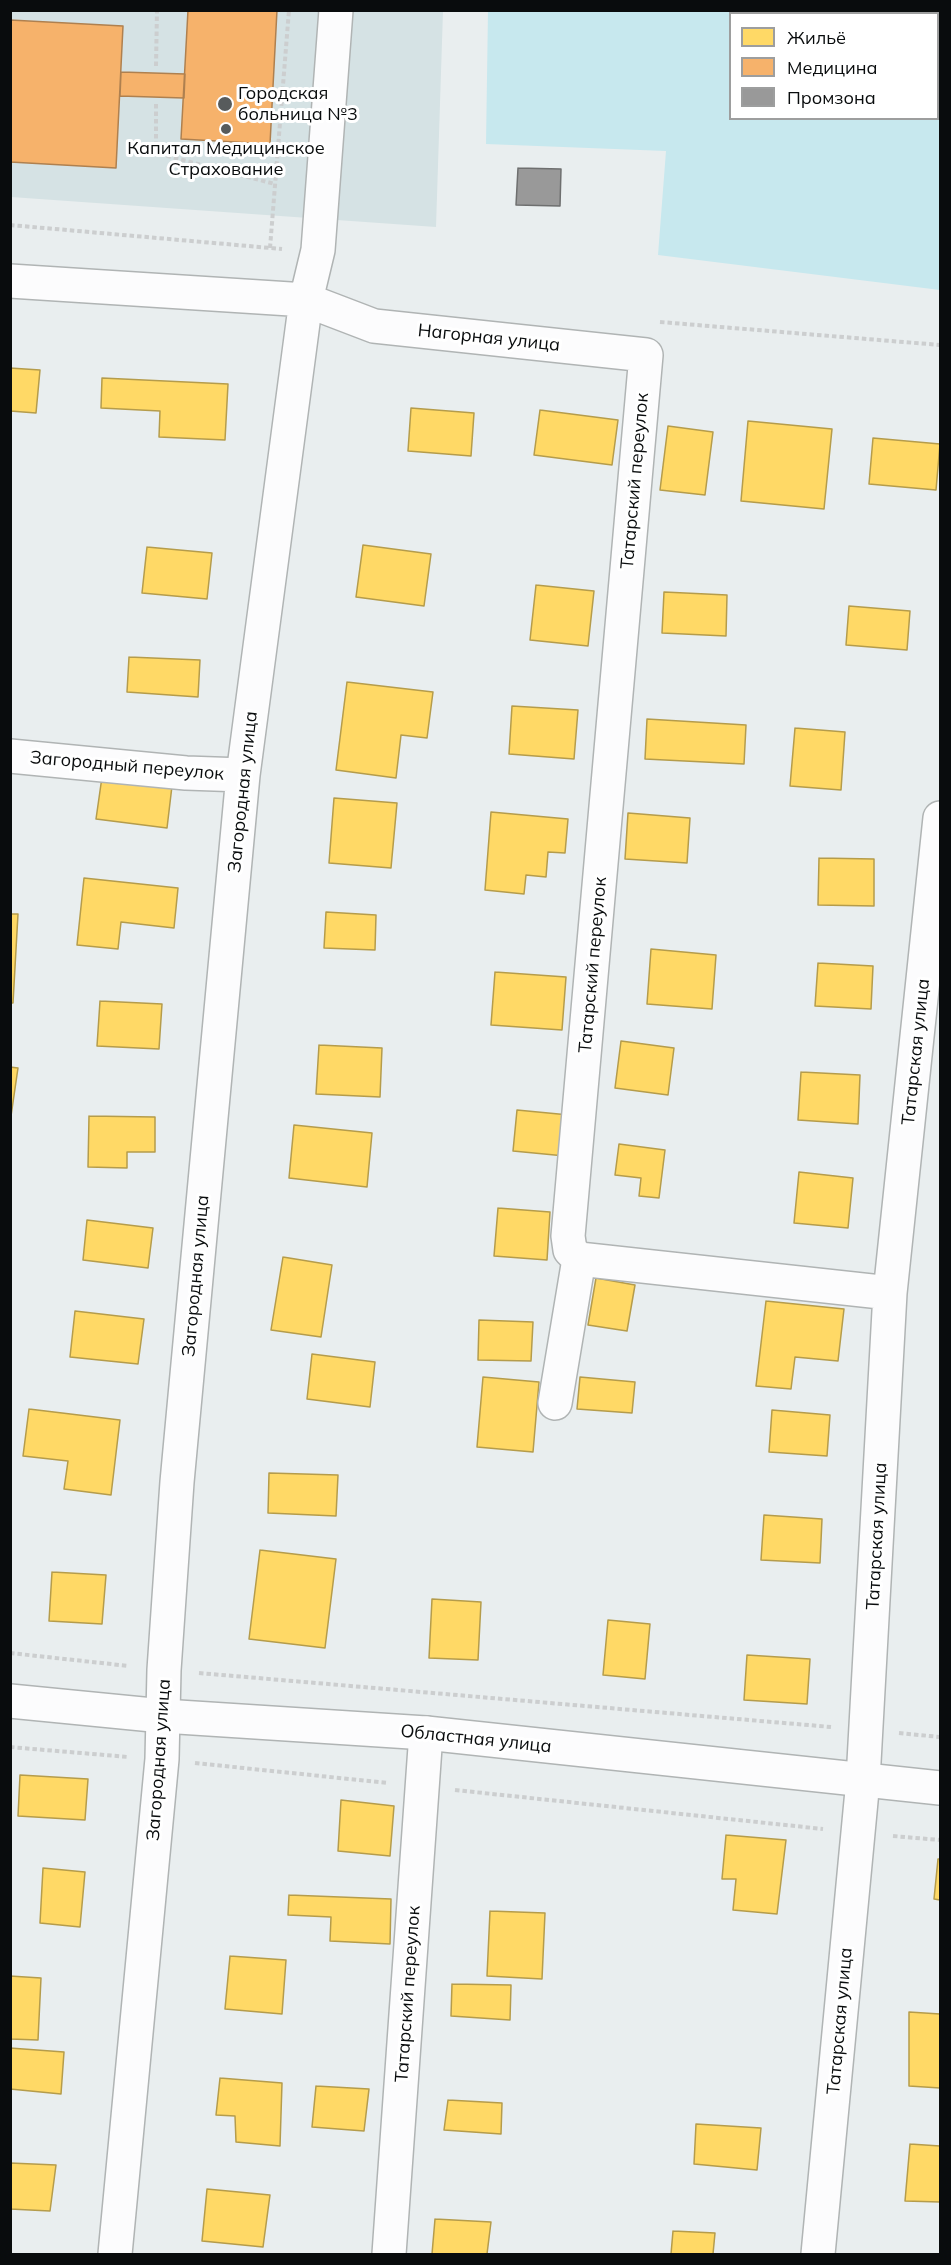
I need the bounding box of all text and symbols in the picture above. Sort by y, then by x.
legend [729,12,939,120]
text: Жильё [787,26,846,49]
text: Медицина [787,56,878,79]
place label: Городская больница №3 [238,83,358,125]
text: Промзона [787,86,876,109]
marker: Городская больница №3 [216,95,234,113]
marker: Капитал Медицинское Страхование [219,122,233,136]
place label: Капитал Медицинское Страхование [127,138,325,180]
street label: Нагорная улица [417,320,561,356]
street label: Татарский переулок [617,392,653,570]
street label: Загородная улица [224,710,262,874]
street label: Загородный переулок [29,747,225,785]
street label: Татарский переулок [575,876,611,1054]
street label: Татарская улица [898,978,934,1126]
street label: Загородная улица [178,1194,214,1358]
street label: Татарская улица [862,1462,892,1610]
street label: Загородная улица [143,1678,175,1842]
street label: Областная улица [399,1720,553,1758]
street label: Татарский переулок [391,1905,425,2083]
street label: Татарская улица [823,1947,857,2095]

